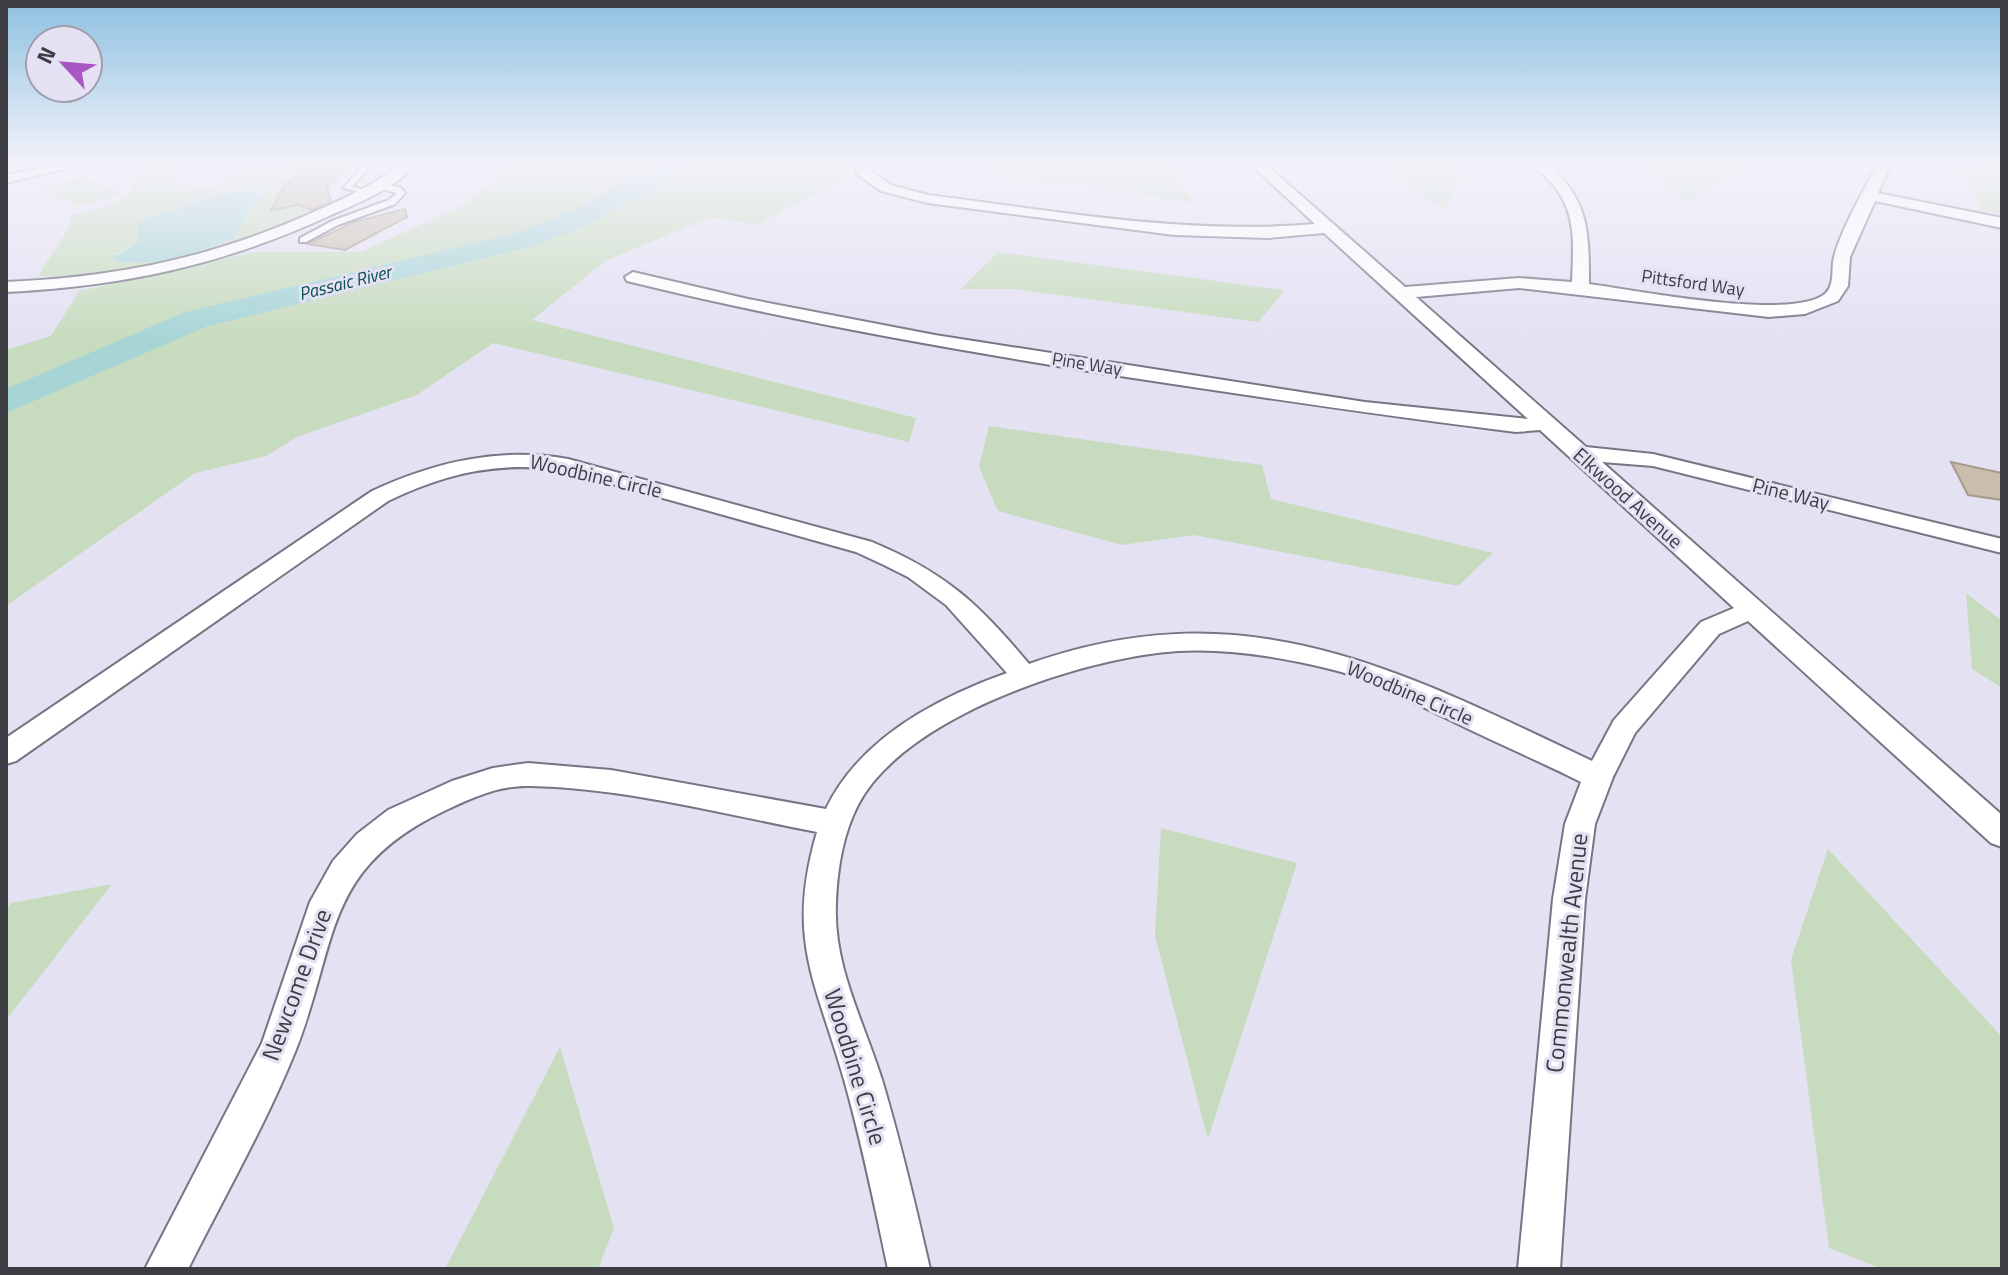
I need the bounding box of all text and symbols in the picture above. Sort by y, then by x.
north arrow [24,24,104,104]
text: N [27,41,65,70]
water label: Passaic River [296,257,396,307]
street label: Pittsford Way [1640,262,1747,303]
street label: Pine Way [1050,345,1124,382]
street label: Elkwood Avenue [1566,440,1690,556]
street label: Woodbine Circle [527,445,665,506]
street label: Pine Way [1749,469,1833,518]
street label: Woodbine Circle [1342,652,1478,733]
street label: Commonwealth Avenue [1536,831,1596,1074]
street label: Newcome Drive [252,904,340,1066]
street label: Woodbine Circle [815,984,897,1149]

